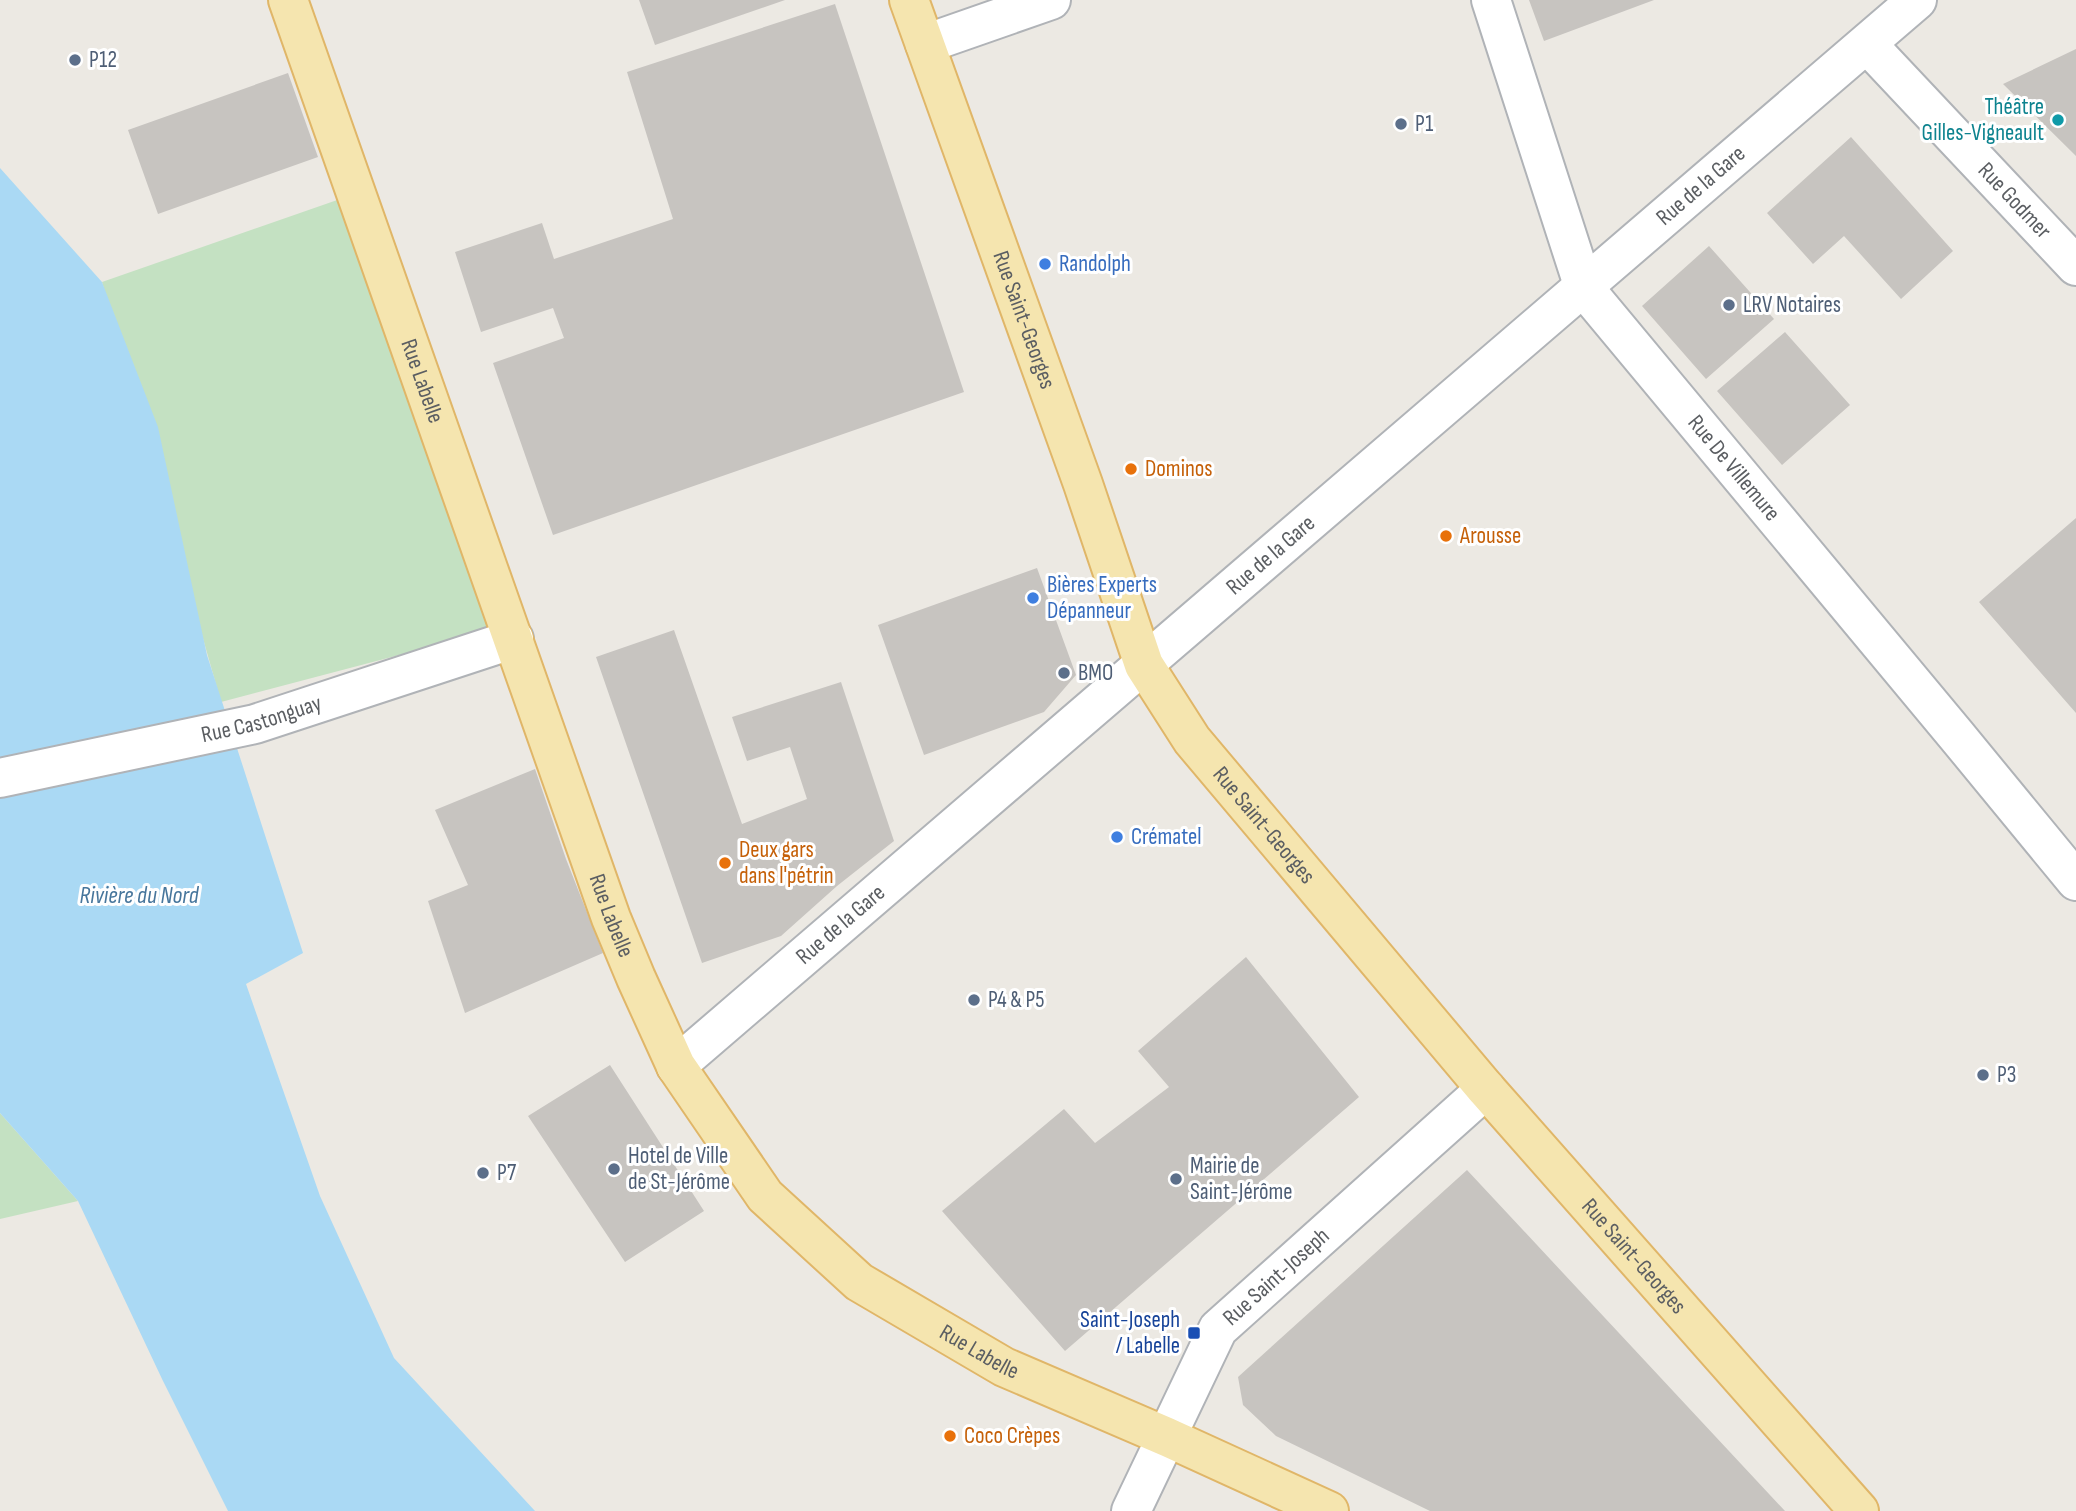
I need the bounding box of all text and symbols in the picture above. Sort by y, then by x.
place label: P12 [89,46,117,74]
marker: P12 [67,52,83,68]
place label: Théâtre Gilles-Vigneault [1922,93,2044,147]
place label: P1 [1415,110,1433,138]
marker: Théâtre Gilles-Vigneault [2050,112,2066,128]
marker: P1 [1393,116,1409,132]
street label: Rue de la Gare [1651,140,1751,232]
street label: Rue Godmer [1972,157,2057,245]
street label: Rue Saint-Georges [986,247,1062,393]
place label: Randolph [1059,250,1131,278]
marker: Randolph [1037,256,1053,272]
place label: LRV Notaires [1743,291,1841,319]
marker: LRV Notaires [1721,297,1737,313]
street label: Rue Labelle [394,335,450,427]
street label: Rue De Villemure [1682,409,1786,527]
place label: Dominos [1145,455,1213,483]
marker: Dominos [1123,461,1139,477]
street label: Rue de la Gare [1221,509,1321,601]
place label: Arousse [1459,522,1521,550]
marker: Arousse [1438,528,1454,544]
place label: Bières Experts Dépanneur [1047,571,1157,625]
marker: Bières Experts Dépanneur [1025,590,1041,606]
place label: BMO [1078,659,1113,687]
marker: BMO [1056,665,1072,681]
street label: Rue Castonguay [199,689,325,749]
street label: Rue Saint-Georges [1207,761,1321,890]
place label: Crématel [1131,823,1202,851]
marker: Crématel [1109,829,1125,845]
place label: Deux gars dans l'pétrin [739,836,834,890]
marker: Deux gars dans l'pétrin [717,855,733,871]
street label: Rue Labelle [583,870,640,962]
street label: Rue de la Gare [790,879,891,970]
water label: Rivière du Nord [80,881,200,910]
place label: P4 & P5 [988,986,1045,1014]
marker: P4 & P5 [966,992,982,1008]
place label: P3 [1997,1061,2016,1089]
marker: P3 [1975,1067,1991,1083]
place label: Hotel de Ville de St-Jérôme [628,1142,730,1196]
place label: Mairie de Saint-Jérôme [1190,1152,1293,1206]
place label: P7 [497,1159,516,1187]
marker: Hotel de Ville de St-Jérôme [606,1161,622,1177]
marker: P7 [475,1165,491,1181]
marker: Mairie de Saint-Jérôme [1168,1171,1184,1187]
street label: Rue Saint-Georges [1576,1193,1692,1320]
street label: Rue Saint-Joseph [1217,1222,1335,1332]
place label: Saint-Joseph / Labelle [1080,1306,1180,1360]
street label: Rue Labelle [934,1318,1023,1386]
marker: Saint-Joseph / Labelle [1186,1325,1202,1341]
place label: Coco Crèpes [964,1422,1060,1450]
marker: Coco Crèpes [942,1428,958,1444]

